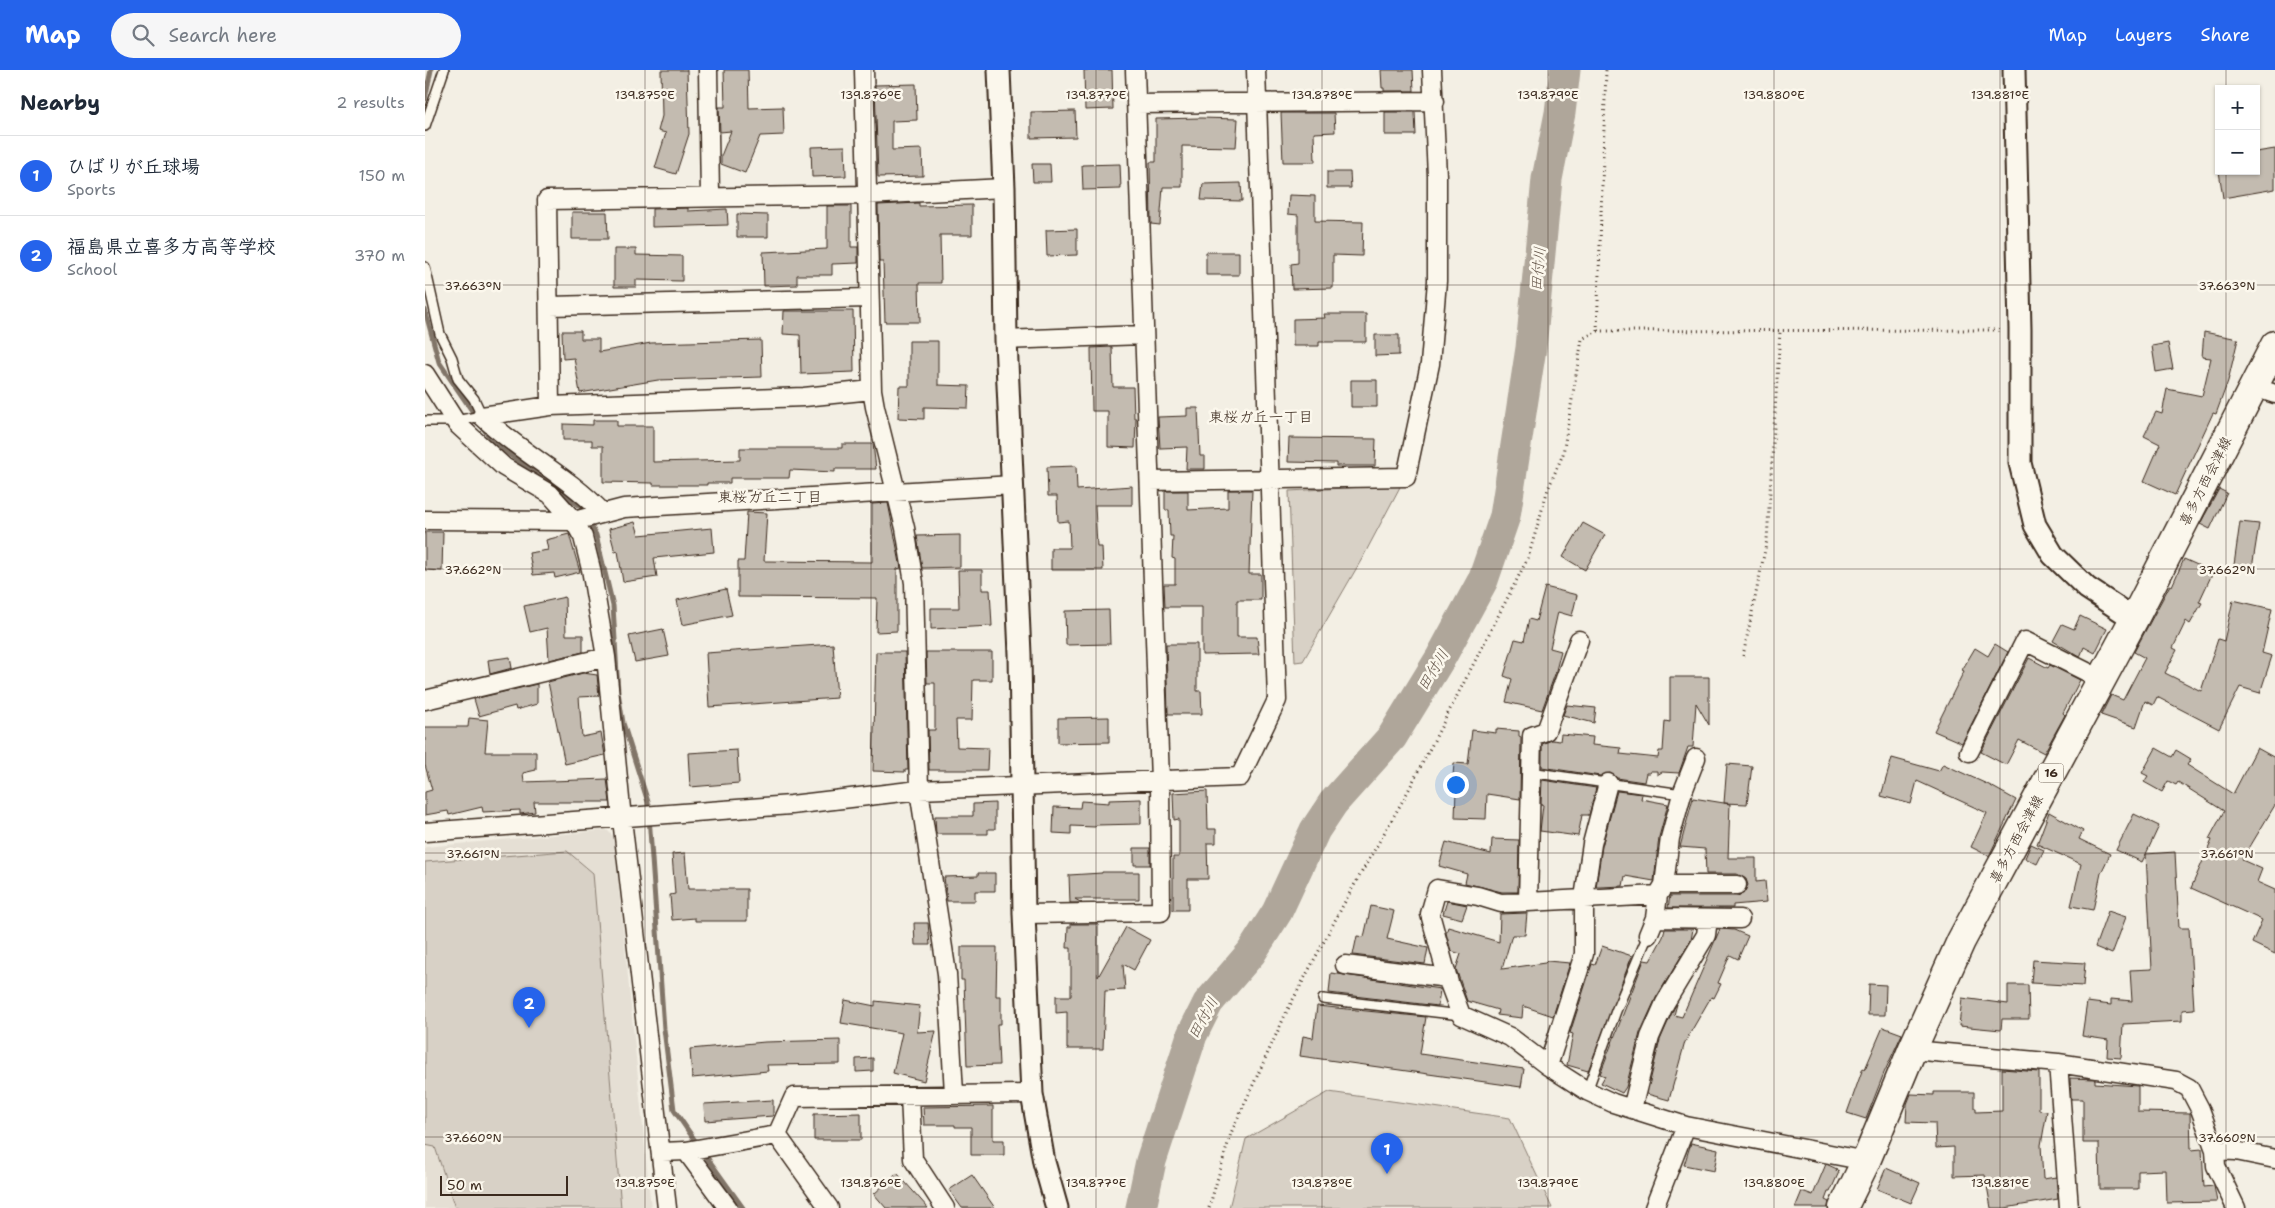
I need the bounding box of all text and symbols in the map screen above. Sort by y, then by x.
search box [111,13,461,58]
text: Map [25,19,81,51]
icon: search [129,21,157,49]
text: Search here [169,23,277,48]
text: Map [2049,23,2087,47]
text: Layers [2115,23,2172,47]
text: Share [2200,23,2250,47]
map controls [2215,85,2260,175]
button: + [2215,85,2260,130]
text: 139.875°E [615,87,675,103]
text: 139.876°E [841,87,901,103]
text: 139.877°E [1066,87,1126,103]
text: 139.878°E [1292,87,1352,103]
text: 139.879°E [1518,87,1578,103]
text: 139.880°E [1743,87,1805,103]
text: 139.881°E [1971,87,2029,103]
text: Nearby [20,89,100,117]
text: 2 results [336,92,405,113]
button: − [2215,130,2260,175]
text: ひばりが丘球場 [67,154,200,179]
text: 1 [32,165,40,186]
text: 150 m [358,165,405,186]
text: Sports [67,179,116,200]
text: 福島県立喜多方高等学校 [67,234,276,259]
text: 2 [30,245,42,266]
text: 370 m [354,245,405,266]
water label: 田付川 [1526,246,1550,292]
text: School [67,259,117,280]
text: 37.663°N [445,278,501,294]
text: 37.663°N [2199,278,2255,294]
district label: 東桜ガ丘一丁目 [1208,407,1314,427]
street label: 喜多方西会津線 [2175,433,2235,529]
district label: 東桜ガ丘二丁目 [717,487,823,507]
text: 37.662°N [445,562,501,578]
text: 37.662°N [2199,562,2255,578]
water label: 田付川 [1413,646,1453,694]
road number: 16 [2039,764,2063,782]
your location [1443,772,1469,798]
street label: 喜多方西会津線 [1985,792,2047,886]
text: 37.661°N [446,846,500,862]
text: 37.661°N [2200,846,2254,862]
pin: 2 [513,987,545,1028]
water label: 田付川 [1183,993,1223,1043]
text: 37.660°N [444,1130,502,1146]
text: 37.660°N [2198,1130,2256,1146]
pin: 1 [1371,1133,1403,1174]
scale bar [440,1173,567,1196]
text: 139.875°E [615,1175,675,1191]
text: 139.876°E [841,1175,901,1191]
text: 139.877°E [1066,1175,1126,1191]
text: 139.878°E [1292,1175,1352,1191]
text: 139.879°E [1518,1175,1578,1191]
text: 139.880°E [1743,1175,1805,1191]
text: 139.881°E [1971,1175,2029,1191]
text: 50 m [447,1176,482,1194]

